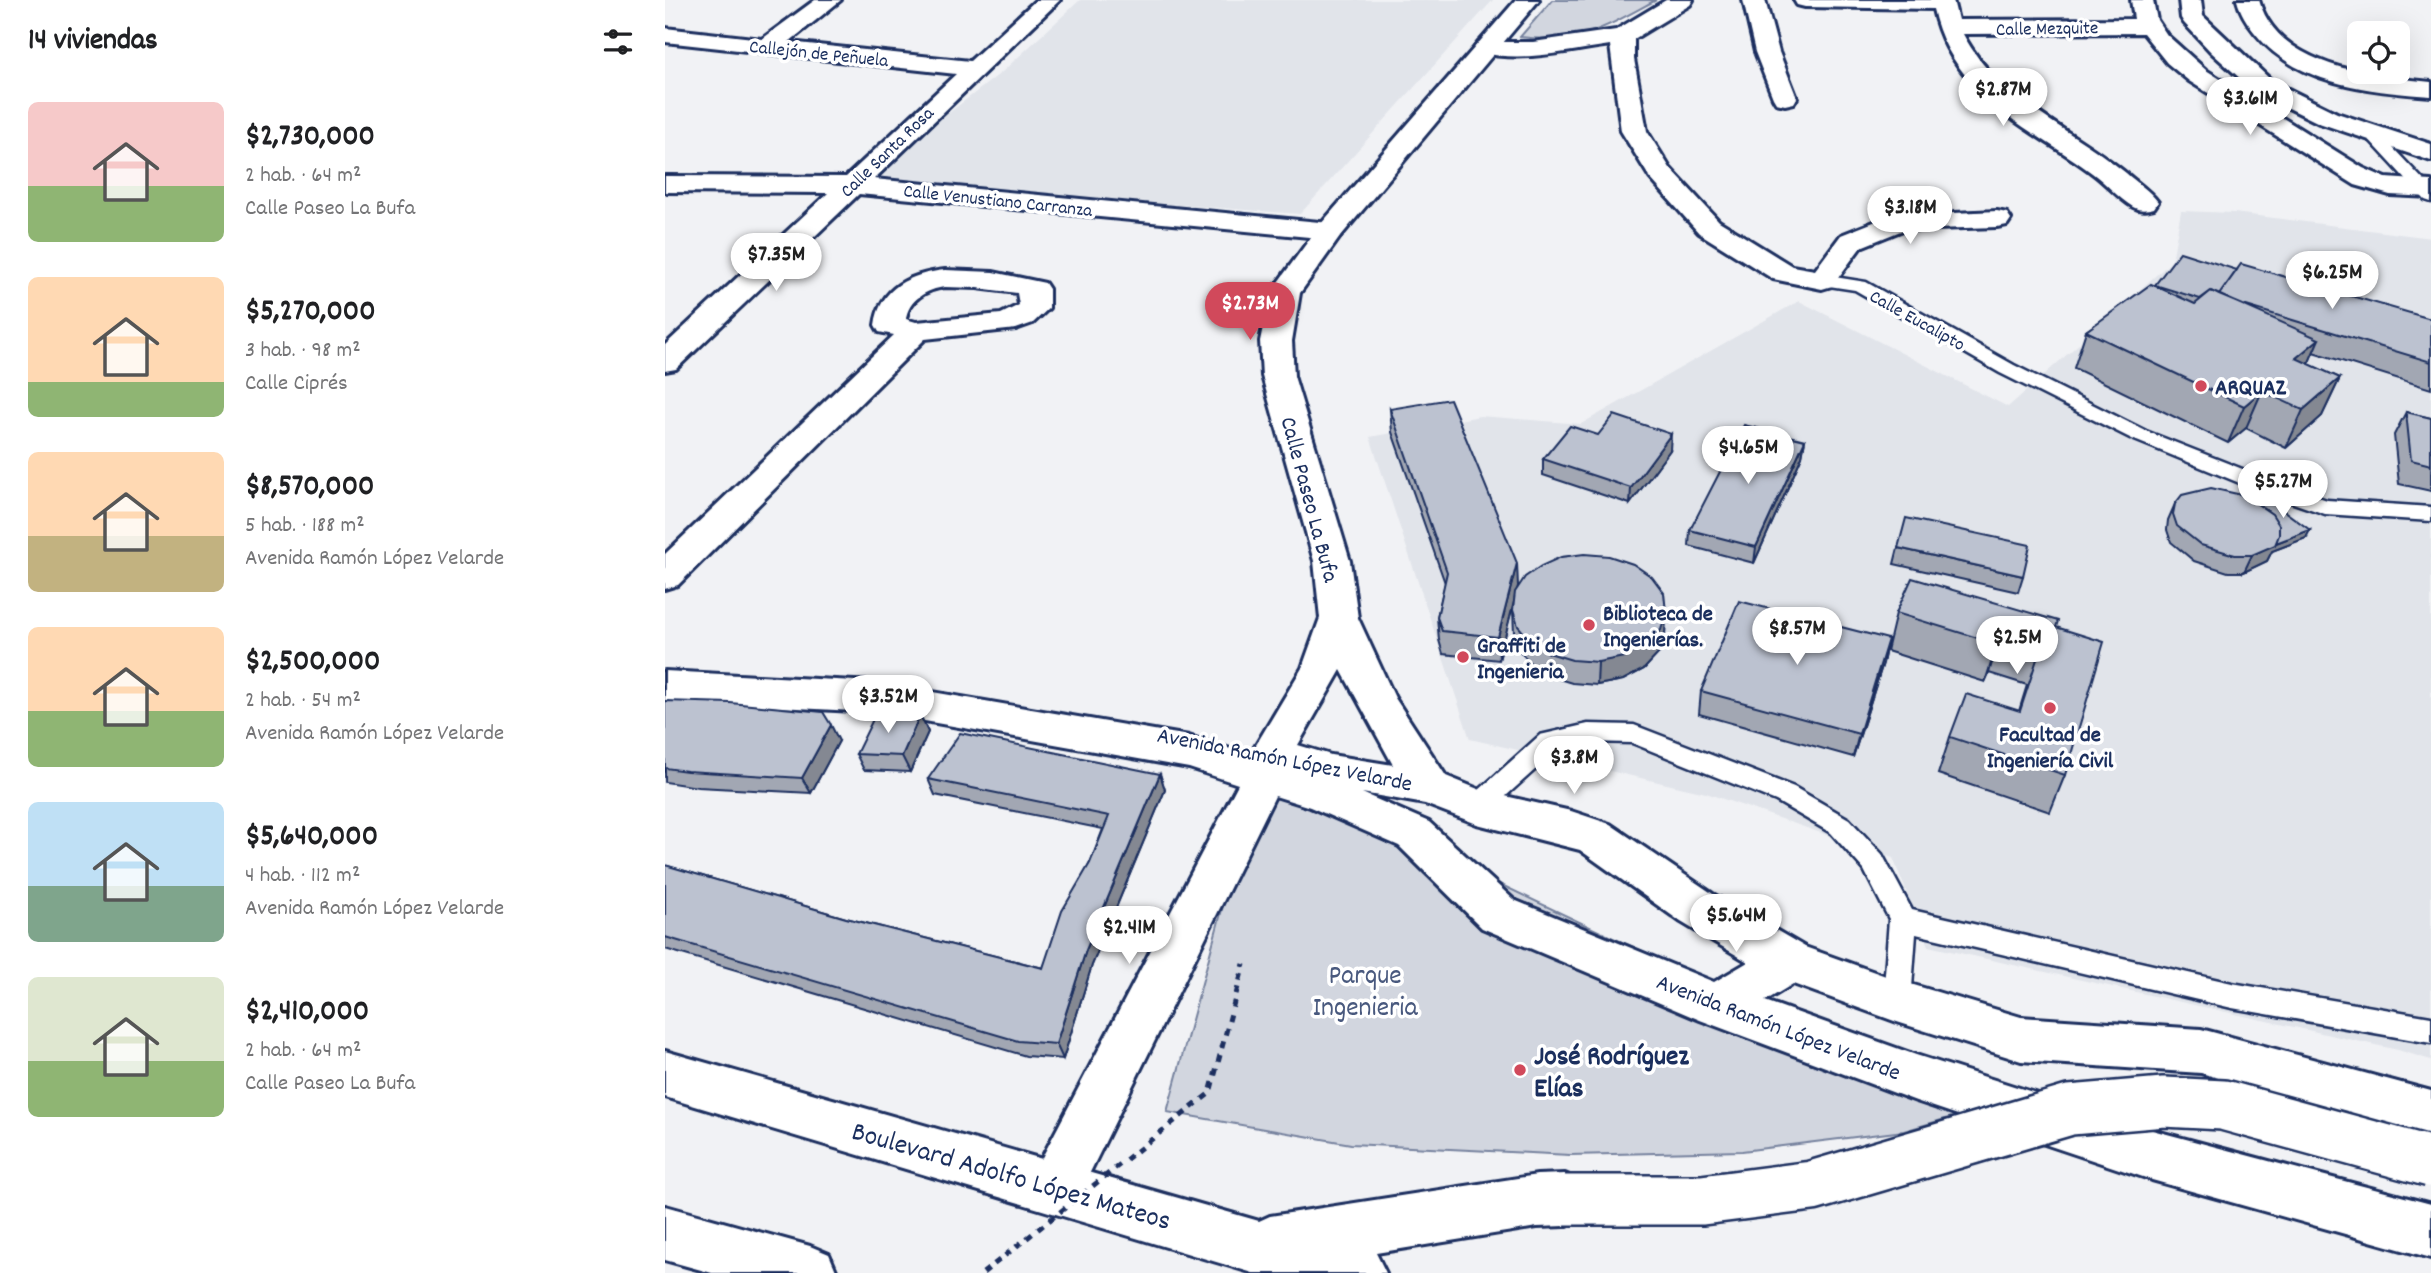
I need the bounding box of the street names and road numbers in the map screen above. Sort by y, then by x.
street label: Calle Mezquite [1996,16,2098,45]
street label: Callejón de Peñuela [748,35,891,76]
street label: Calle Santa Rosa [836,101,942,205]
street label: Calle Venustiano Carranza [902,179,1094,226]
street label: Calle Eucalipto [1864,285,1969,359]
street label: Calle Paseo La Bufa [1270,413,1346,588]
street label: Avenida Ramón López Velarde [1154,721,1415,802]
street label: Avenida Ramón López Velarde [1651,967,1905,1091]
street label: Boulevard Adolfo López Mateos [846,1114,1175,1244]

